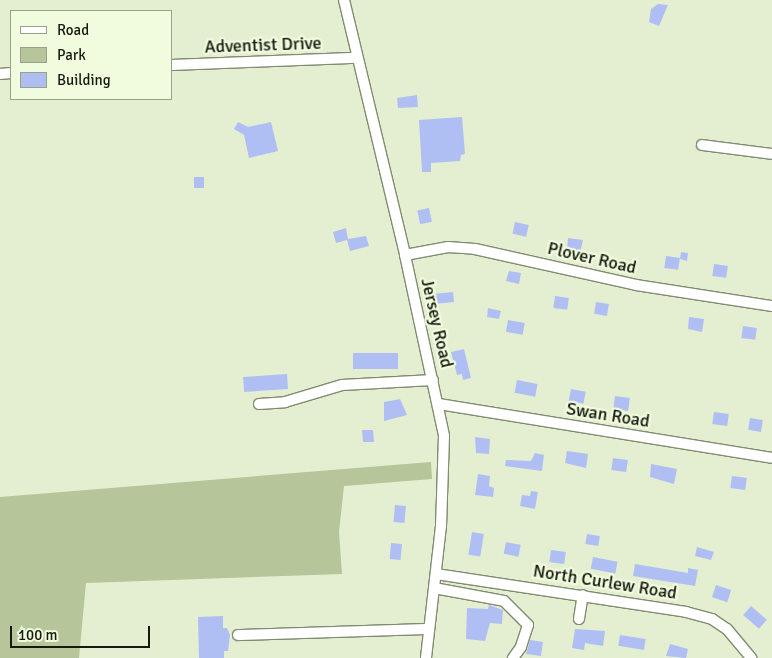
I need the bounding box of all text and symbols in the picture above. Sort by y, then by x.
legend [10,10,172,100]
text: Road [57,21,89,39]
street label: Adventist Drive [204,32,322,58]
text: Park [57,46,86,64]
text: Building [57,71,111,89]
street label: Plover Road [545,237,639,279]
street label: Jersey Road [416,276,458,370]
street label: Swan Road [565,398,651,432]
street label: North Curlew Road [532,560,678,604]
scale bar [12,616,152,648]
text: 100 m [18,626,58,644]

